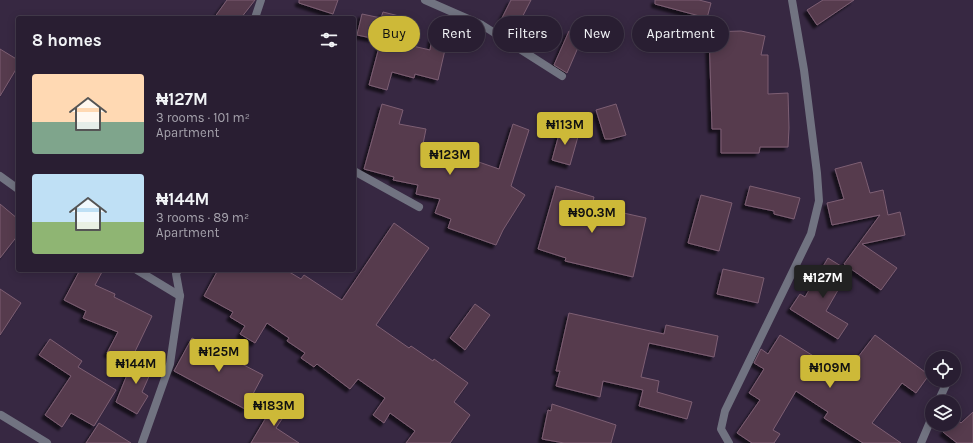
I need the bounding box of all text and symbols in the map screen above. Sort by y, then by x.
chip: Buy [368,16,420,52]
chip: Rent [428,16,485,52]
chip: Filters [493,16,562,52]
chip: New [570,16,624,52]
chip: Apartment [632,16,729,52]
icon: filters [318,29,340,51]
text: 8 homes [32,30,102,50]
text: ₦127M [156,89,208,109]
icon: home [64,90,112,138]
text: 3 rooms · 101 m² [156,110,250,125]
pin: ₦113M [537,112,593,146]
text: ₦113M [546,117,584,132]
text: Apartment [156,125,219,140]
pin: ₦123M [422,142,478,176]
text: ₦123M [429,147,471,162]
text: ₦144M [156,189,209,209]
icon: home [64,190,112,238]
pin: ₦90.3M [559,200,625,234]
text: ₦90.3M [568,205,616,220]
text: 3 rooms · 89 m² [156,210,249,225]
text: Apartment [156,225,219,240]
pin: ₦127M [795,265,851,299]
text: ₦127M [803,270,843,285]
pin: ₦125M [191,339,247,373]
text: ₦125M [199,344,239,359]
pin: ₦144M [108,351,164,385]
map controls [925,351,961,431]
button: locate [925,351,961,387]
pin: ₦109M [802,355,858,389]
text: ₦144M [116,356,156,371]
text: ₦109M [809,360,851,375]
pin: ₦183M [246,393,302,427]
button: layers [925,395,961,431]
text: ₦183M [253,398,295,413]

